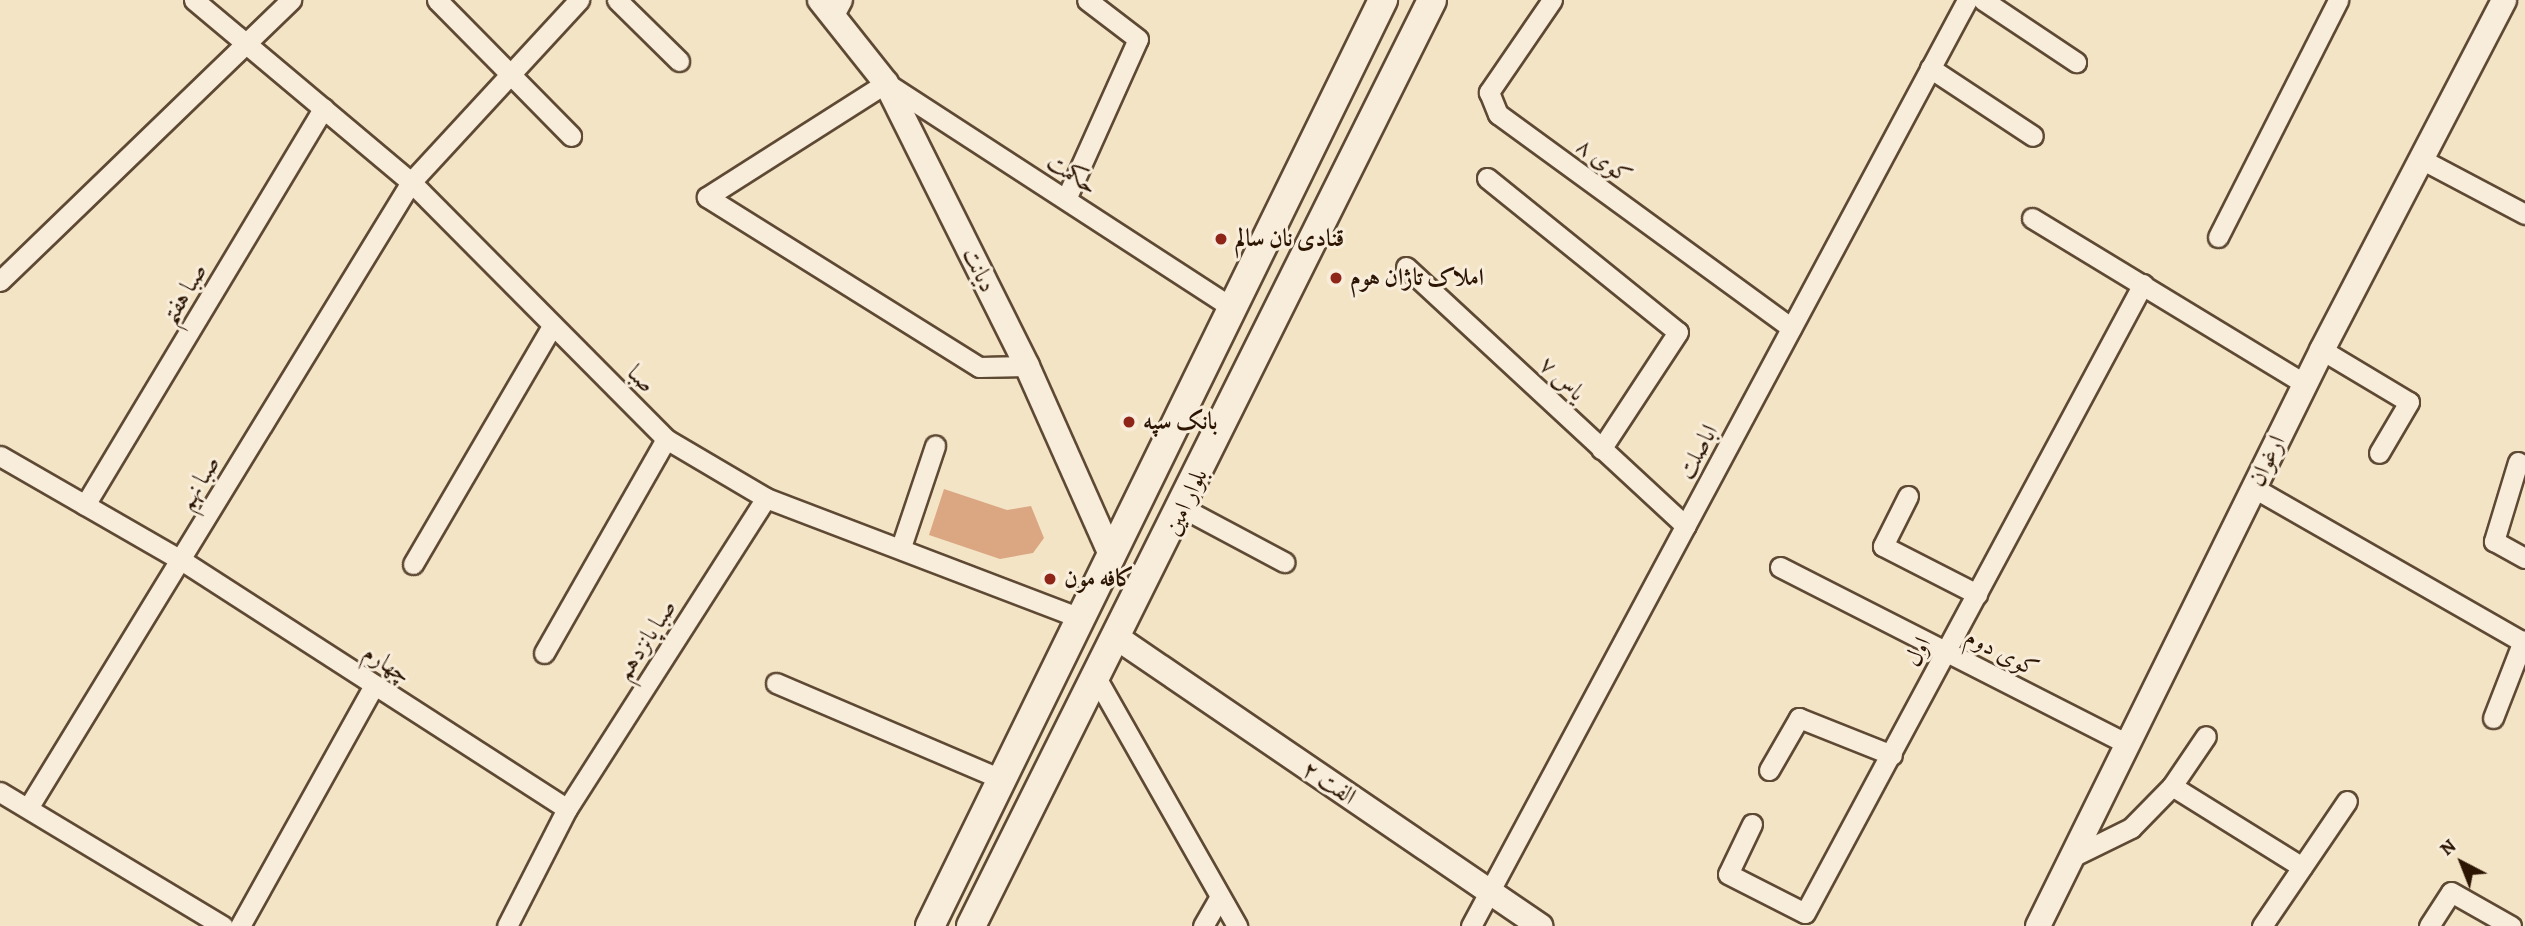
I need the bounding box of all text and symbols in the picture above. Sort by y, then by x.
street label: کوی ۸ [1571,131,1637,191]
street label: حکمت [1041,147,1103,201]
place label: قنادی نان سالم [1235,225,1344,253]
marker: قنادی نان سالم [1213,231,1229,247]
street label: دیانت [956,243,1002,297]
street label: صبا هفتم [155,258,213,330]
place label: املاک تاژان هوم [1350,264,1484,292]
marker: املاک تاژان هوم [1328,270,1344,286]
street label: یاس ۷ [1533,351,1591,407]
street label: صبا [621,359,661,399]
place label: بانک سپه [1143,408,1218,436]
marker: بانک سپه [1121,414,1137,430]
street label: اباصلت [1672,420,1724,484]
street label: ارغوان [2242,431,2292,491]
street label: صبا نهم [172,451,226,515]
street label: بلوار امین [1158,464,1214,540]
place label: کافه مون [1064,565,1134,593]
marker: کافه مون [1042,571,1058,587]
street label: صبا پانزدهم [609,594,683,686]
street label: کوی دوم [1961,622,2043,684]
street label: اول [1899,632,1937,672]
street label: چهارم [358,638,416,690]
street label: الفت ۲ [1297,755,1361,811]
north arrow [2427,828,2497,898]
text: N [2434,833,2462,862]

